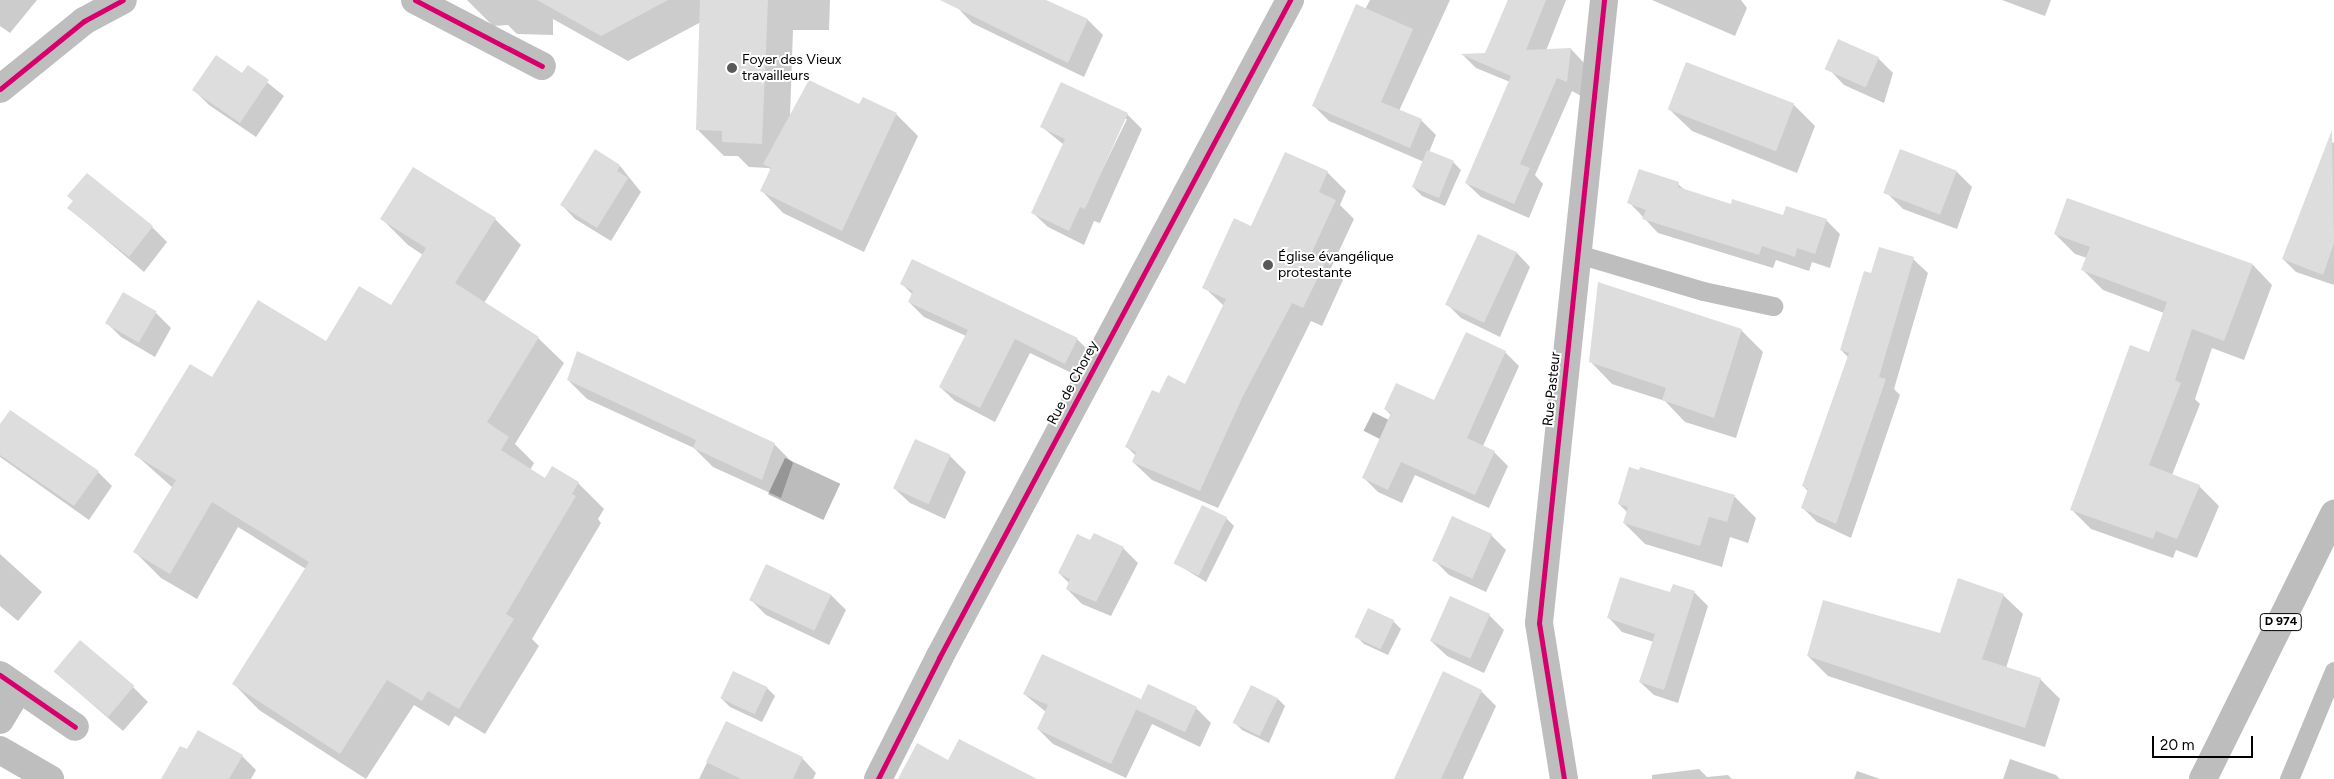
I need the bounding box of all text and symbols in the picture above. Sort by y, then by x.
place label: Foyer des Vieux travailleurs [742,52,841,84]
marker: Foyer des Vieux travailleurs [726,62,738,74]
place label: Église évangélique protestante [1278,249,1394,282]
marker: Église évangélique protestante [1262,259,1274,271]
street label: Rue de Chorey [1044,338,1102,428]
street label: Rue Pasteur [1540,351,1564,427]
road number: D 974 [2260,612,2302,632]
scale bar [2154,726,2255,758]
text: 20 m [2160,736,2194,754]

